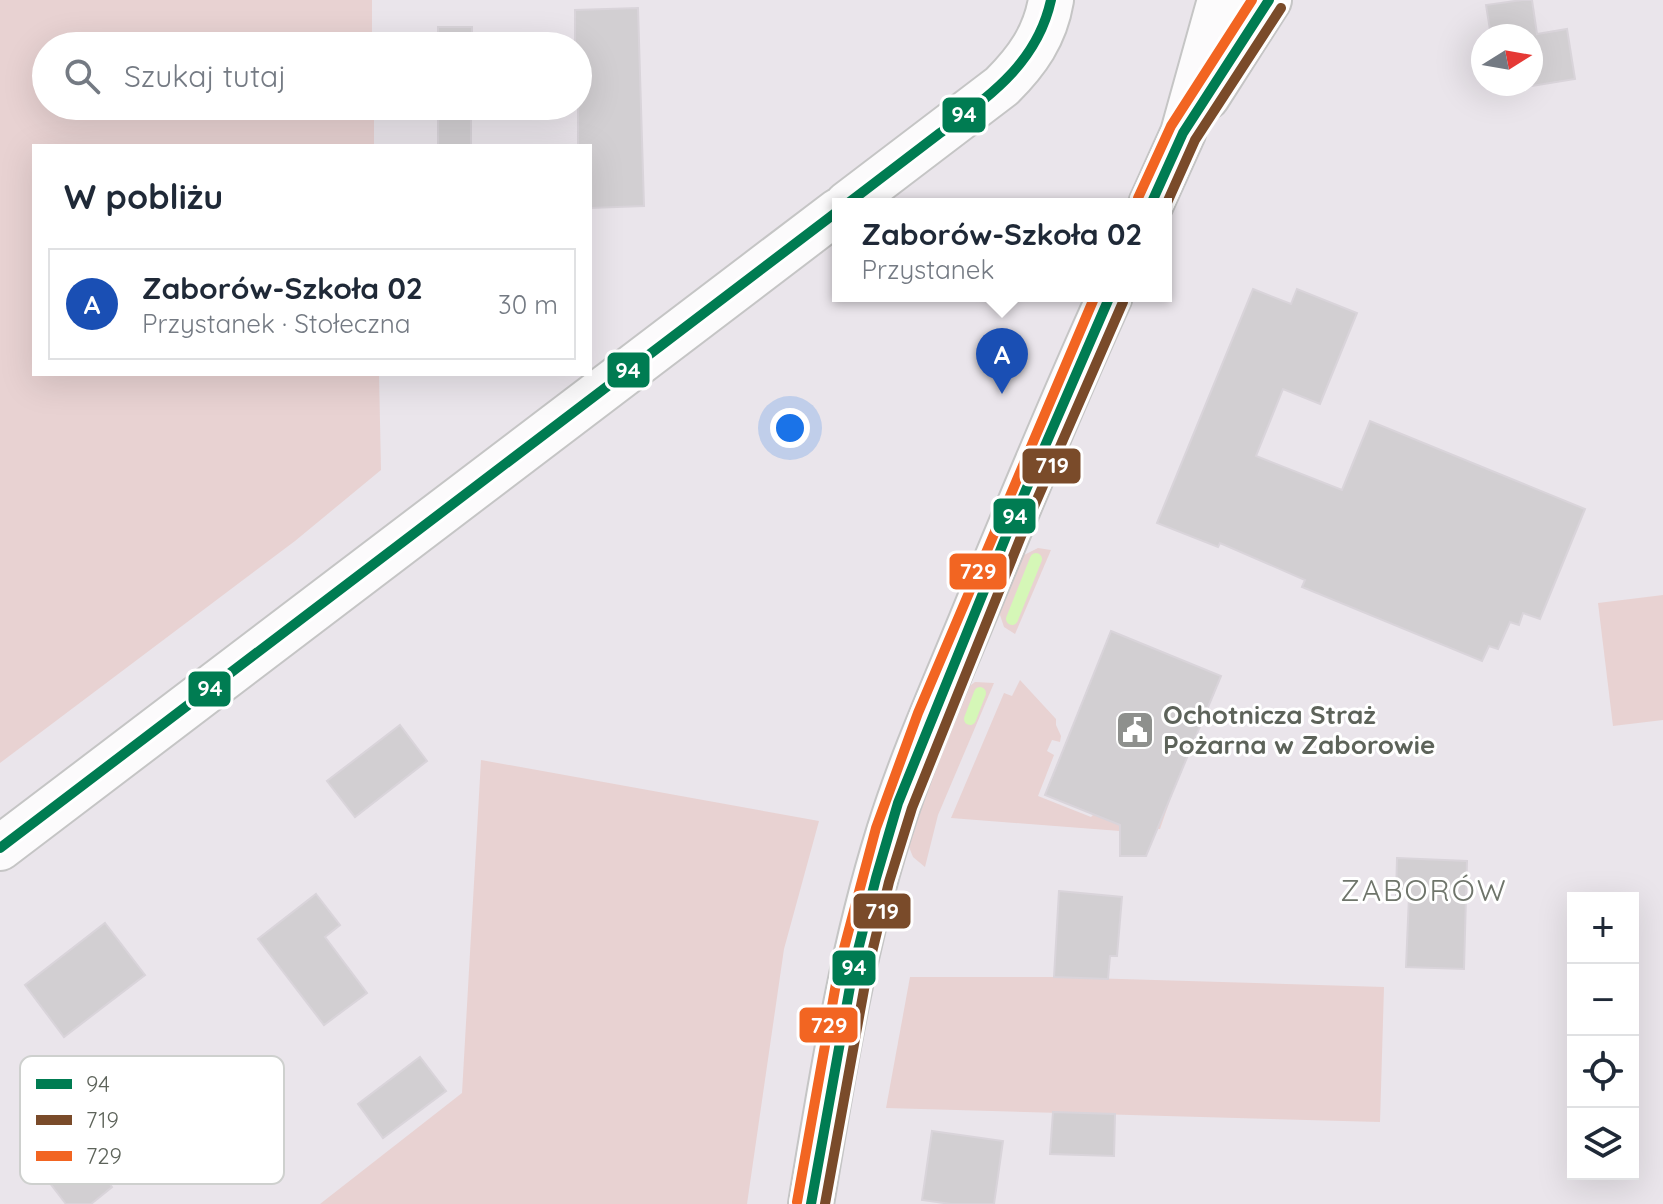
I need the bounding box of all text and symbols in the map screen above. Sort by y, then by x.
north arrow [1471,24,1543,96]
search box [32,32,592,120]
icon: search [60,54,104,98]
text: Szukaj tutaj [124,57,286,95]
line badge: 94 [941,96,987,134]
text: 94 [951,100,977,128]
text: W pobliżu [64,175,223,218]
popup [832,198,1172,302]
text: Zaborów-Szkoła 02 [862,215,1142,253]
text: Przystanek [862,253,994,286]
text: Zaborów-Szkoła 02 [142,269,423,307]
text: A [84,288,100,321]
text: 30 m [498,288,558,321]
text: Przystanek · Stołeczna [142,307,411,340]
pin: A [976,328,1028,394]
line badge: 94 [606,351,651,389]
text: 94 [615,356,641,384]
your location [770,408,810,448]
line badge: 719 [1021,447,1082,485]
text: 719 [1035,451,1069,479]
line badge: 94 [992,497,1037,535]
text: 94 [1002,502,1028,530]
line badge: 729 [948,552,1008,591]
text: 729 [959,557,997,585]
line badge: 94 [187,670,232,708]
text: 94 [197,674,223,702]
place label: Ochotnicza Straż Pożarna w Zaborowie [1163,698,1435,761]
public building icon: Ochotnicza Straż Pożarna w Zaborowie [1114,709,1156,751]
district label: ZABORÓW [1340,871,1508,909]
line badge: 719 [852,892,912,930]
map controls [1567,892,1639,1180]
button: + [1567,892,1639,964]
text: 719 [865,897,899,925]
line badge: 94 [831,949,877,987]
text: 94 [841,953,867,981]
button: − [1567,964,1639,1036]
line badge: 729 [798,1006,859,1044]
text: 729 [810,1011,848,1039]
button: locate [1567,1036,1639,1108]
legend [20,1056,284,1184]
text: 94 [86,1070,110,1098]
text: 719 [86,1106,119,1134]
button: layers [1567,1108,1639,1180]
text: 729 [86,1142,122,1170]

